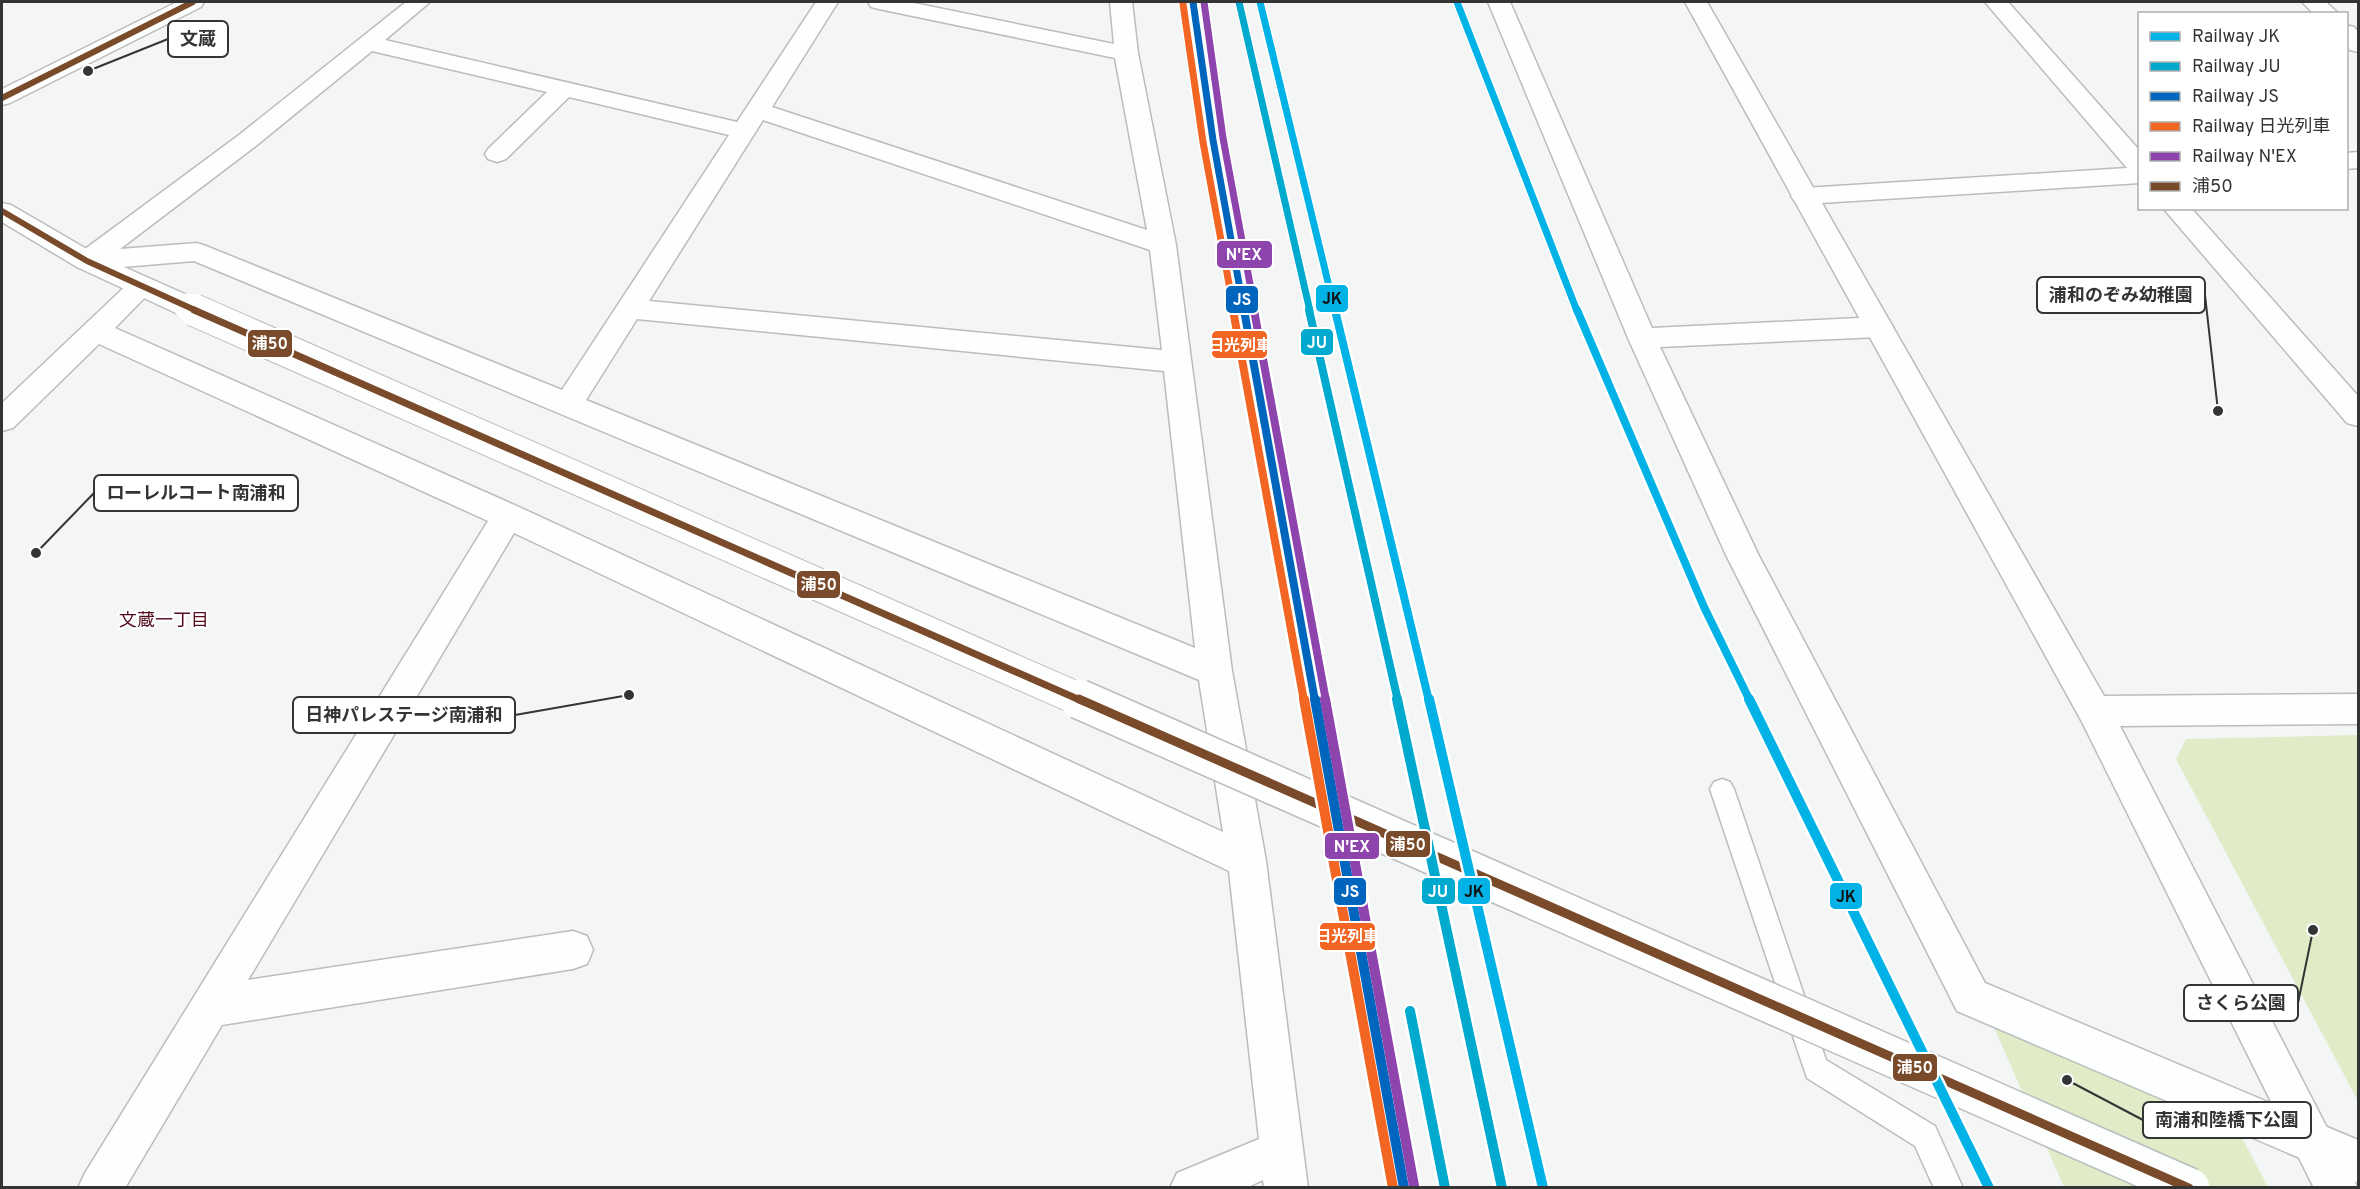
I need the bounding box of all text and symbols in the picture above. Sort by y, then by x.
legend [2138,12,2348,210]
callout: 文蔵 [168,21,228,57]
text: Railway JK [2192,26,2280,49]
text: 文蔵 [180,29,216,52]
text: Railway JU [2192,56,2281,79]
text: Railway JS [2192,86,2279,109]
text: Railway 日光列車 [2192,116,2330,139]
text: Railway N'EX [2192,146,2297,169]
text: 浦50 [2192,176,2233,199]
line badge: N'EX [1216,240,1273,269]
text: N'EX [1226,246,1262,266]
callout: 浦和のぞみ幼稚園 [2037,277,2205,313]
line badge: JK [1315,284,1349,313]
line badge: JS [1225,285,1259,314]
text: 浦和のぞみ幼稚園 [2049,285,2193,308]
text: JK [1322,290,1342,310]
text: JS [1233,291,1251,311]
line badge: JU [1300,328,1334,356]
line badge: 浦50 [247,329,293,358]
line badge: 日光列車 [1211,330,1268,359]
text: 浦50 [252,334,288,355]
text: JU [1307,334,1327,354]
text: 日光列車 [1208,337,1272,357]
callout: ローレルコート南浦和 [94,475,298,511]
text: ローレルコート南浦和 [106,483,286,506]
line badge: 浦50 [796,570,841,599]
text: 浦50 [801,575,837,596]
district label: 文蔵一丁目 [119,610,209,633]
callout: 日神パレステージ南浦和 [293,697,515,733]
text: 日神パレステージ南浦和 [305,705,503,728]
line badge: 浦50 [1385,830,1431,858]
line badge: N'EX [1324,832,1380,860]
text: 浦50 [1390,835,1426,856]
text: N'EX [1334,838,1370,858]
line badge: JS [1333,877,1367,906]
line badge: JU [1421,877,1456,905]
line badge: JK [1457,877,1491,905]
line badge: JK [1829,882,1863,910]
text: JS [1341,883,1359,903]
text: JU [1428,883,1448,903]
text: JK [1464,883,1484,903]
text: JK [1836,888,1856,908]
line badge: 日光列車 [1319,922,1376,951]
text: 日光列車 [1315,928,1379,948]
callout: さくら公園 [2184,985,2298,1021]
text: さくら公園 [2196,993,2286,1016]
line badge: 浦50 [1892,1053,1938,1082]
text: 浦50 [1897,1058,1933,1079]
callout: 南浦和陸橋下公園 [2143,1102,2311,1138]
text: 南浦和陸橋下公園 [2155,1110,2299,1133]

